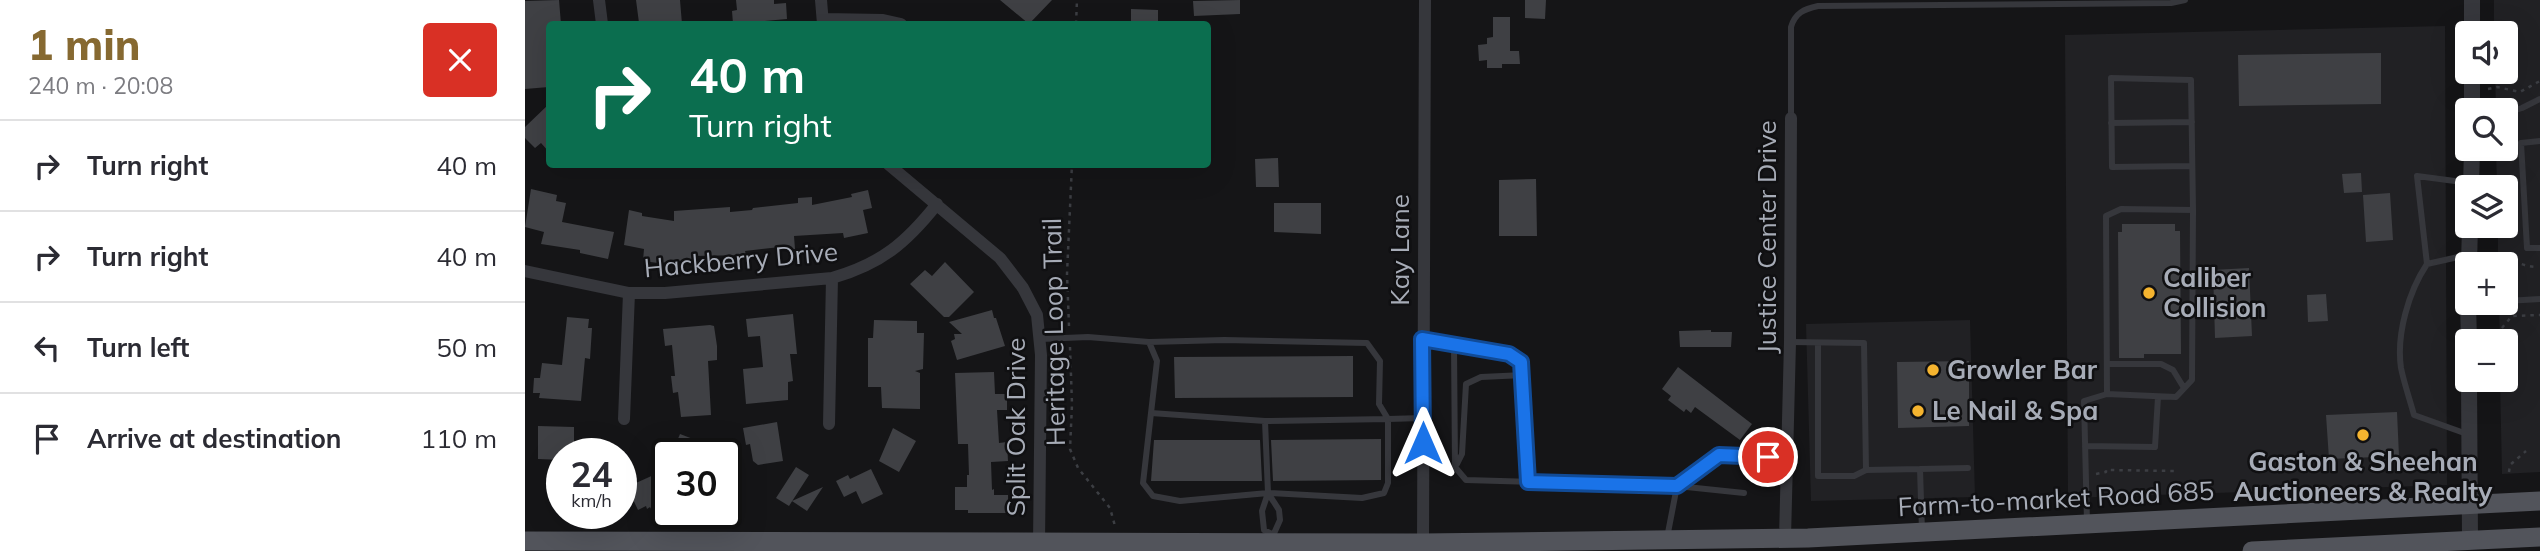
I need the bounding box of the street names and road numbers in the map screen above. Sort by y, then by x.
street label: Justice Center Drive [1750,120,1783,354]
street label: Kay Lane [1383,194,1416,306]
street label: Heritage Loop Trail [1035,218,1072,446]
street label: Hackberry Drive [643,235,839,284]
street label: Split Oak Drive [999,338,1032,516]
street label: Farm-to-market Road 685 [1897,474,2215,523]

